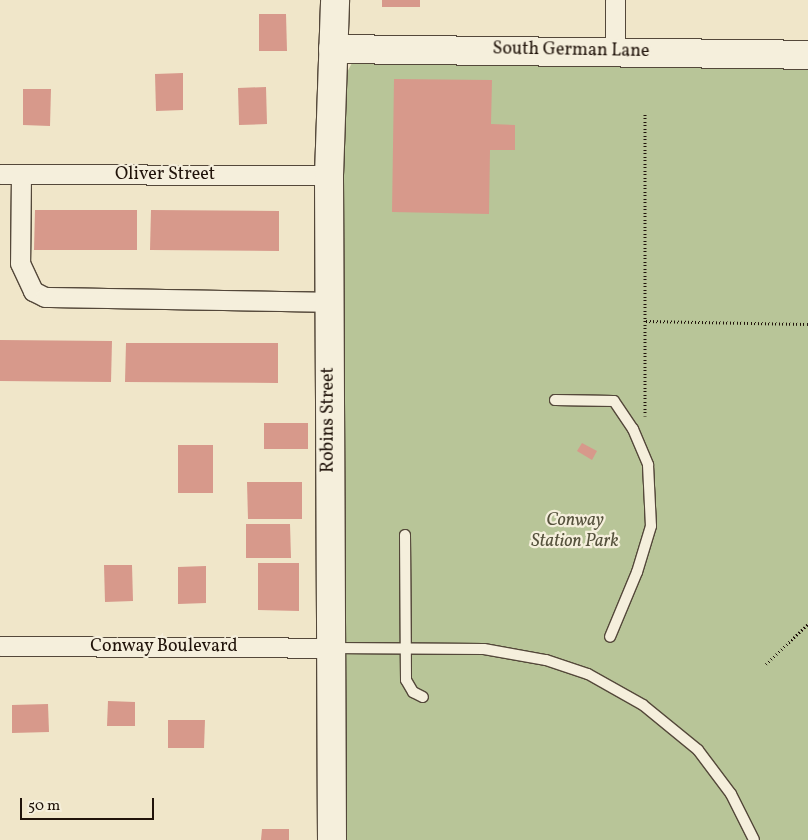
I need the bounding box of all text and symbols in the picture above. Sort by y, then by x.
street label: South German Lane [492,39,650,63]
street label: Oliver Street [115,164,215,186]
street label: Robins Street [318,367,340,473]
park label: Conway Station Park [531,511,619,554]
street label: Conway Boulevard [90,636,238,658]
scale bar [22,788,156,820]
text: 50 m [28,796,60,817]

